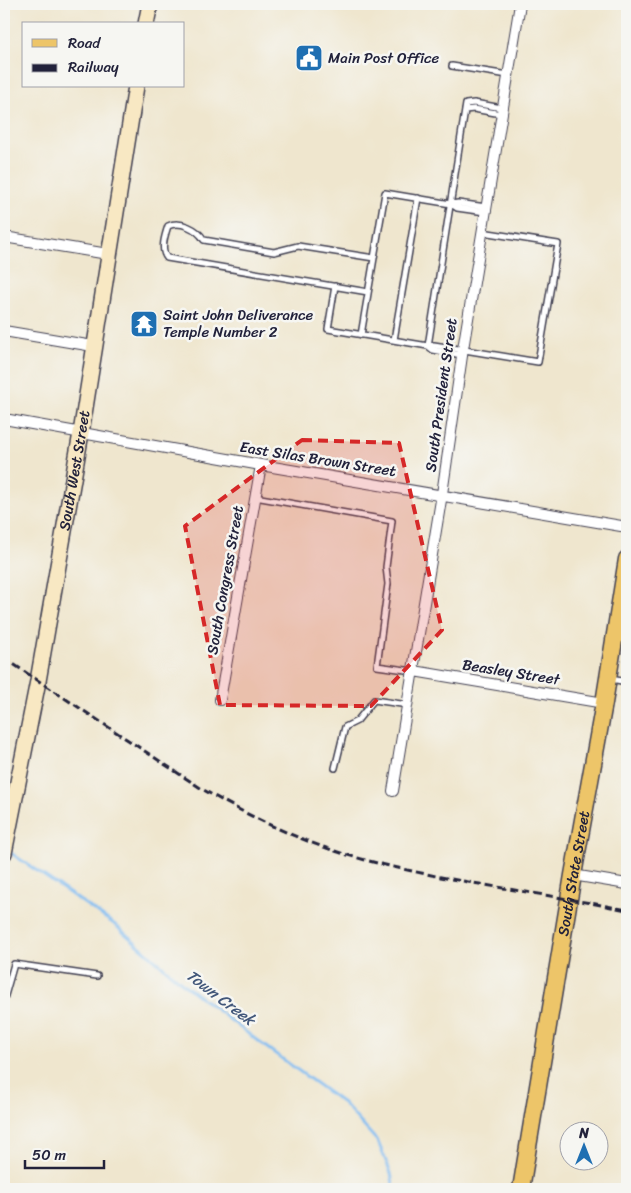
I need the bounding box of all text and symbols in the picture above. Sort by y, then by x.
legend [22,22,185,88]
text: Road [68,30,101,56]
public building icon: Main Post Office [294,43,324,73]
place label: Main Post Office [328,45,440,71]
text: Railway [68,54,119,80]
place label: Saint John Deliverance Temple Number 2 [163,302,313,345]
temple icon: Saint John Deliverance Temple Number 2 [129,309,159,339]
street label: South President Street [417,316,465,474]
street label: South West Street [51,408,97,533]
street label: East Silas Brown Street [238,434,398,484]
street label: South Congress Street [199,503,251,657]
street label: Beasley Street [460,651,563,693]
street label: South State Street [550,808,597,938]
water label: Town Creek [180,962,264,1035]
north arrow [558,1120,608,1170]
text: N [578,1121,589,1146]
scale bar [25,1138,104,1170]
text: 50 m [32,1142,67,1168]

